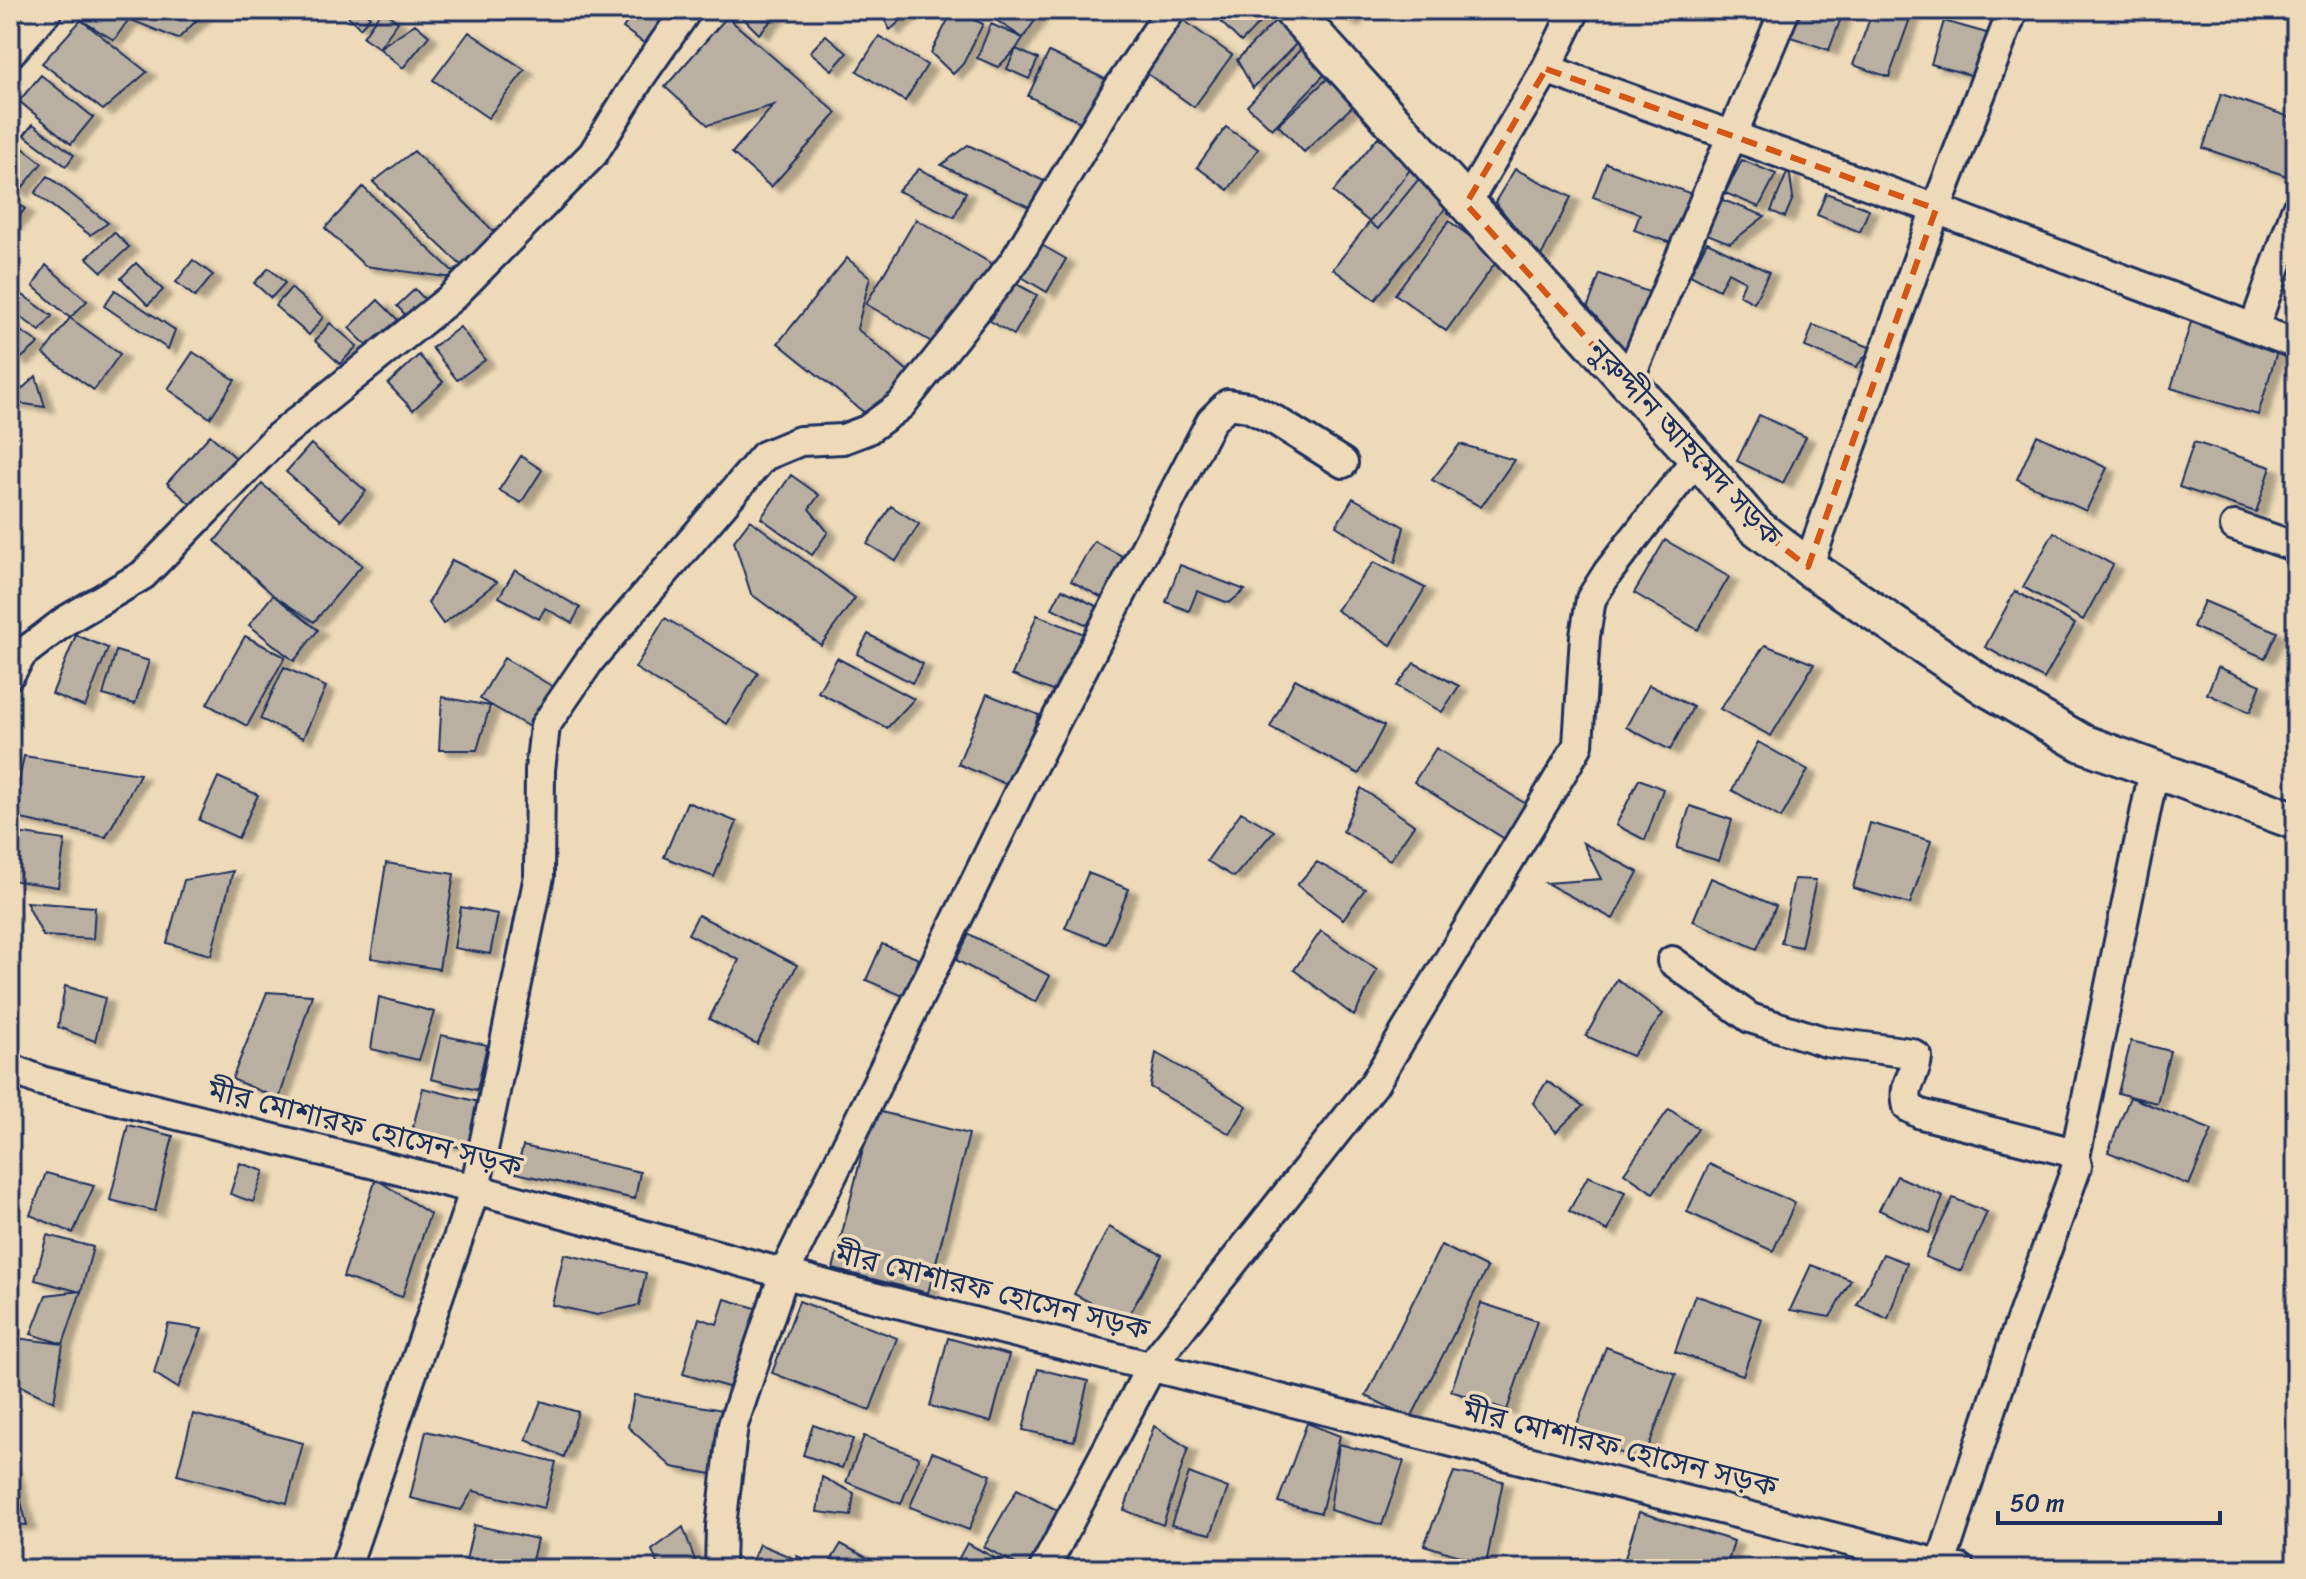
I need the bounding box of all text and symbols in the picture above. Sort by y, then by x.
street label: নুরুদ্দীন আহমেদ সড়ক [1573,326,1797,560]
street label: মীর মোশারফ হোসেন সড়ক [201,1063,529,1193]
street label: মীর মোশারফ হোসেন সড়ক [828,1226,1156,1356]
street label: মীর মোশারফ হোসেন সড়ক [1456,1383,1784,1513]
scale bar [1998,1475,2220,1525]
text: 50 m [2010,1482,2065,1524]

